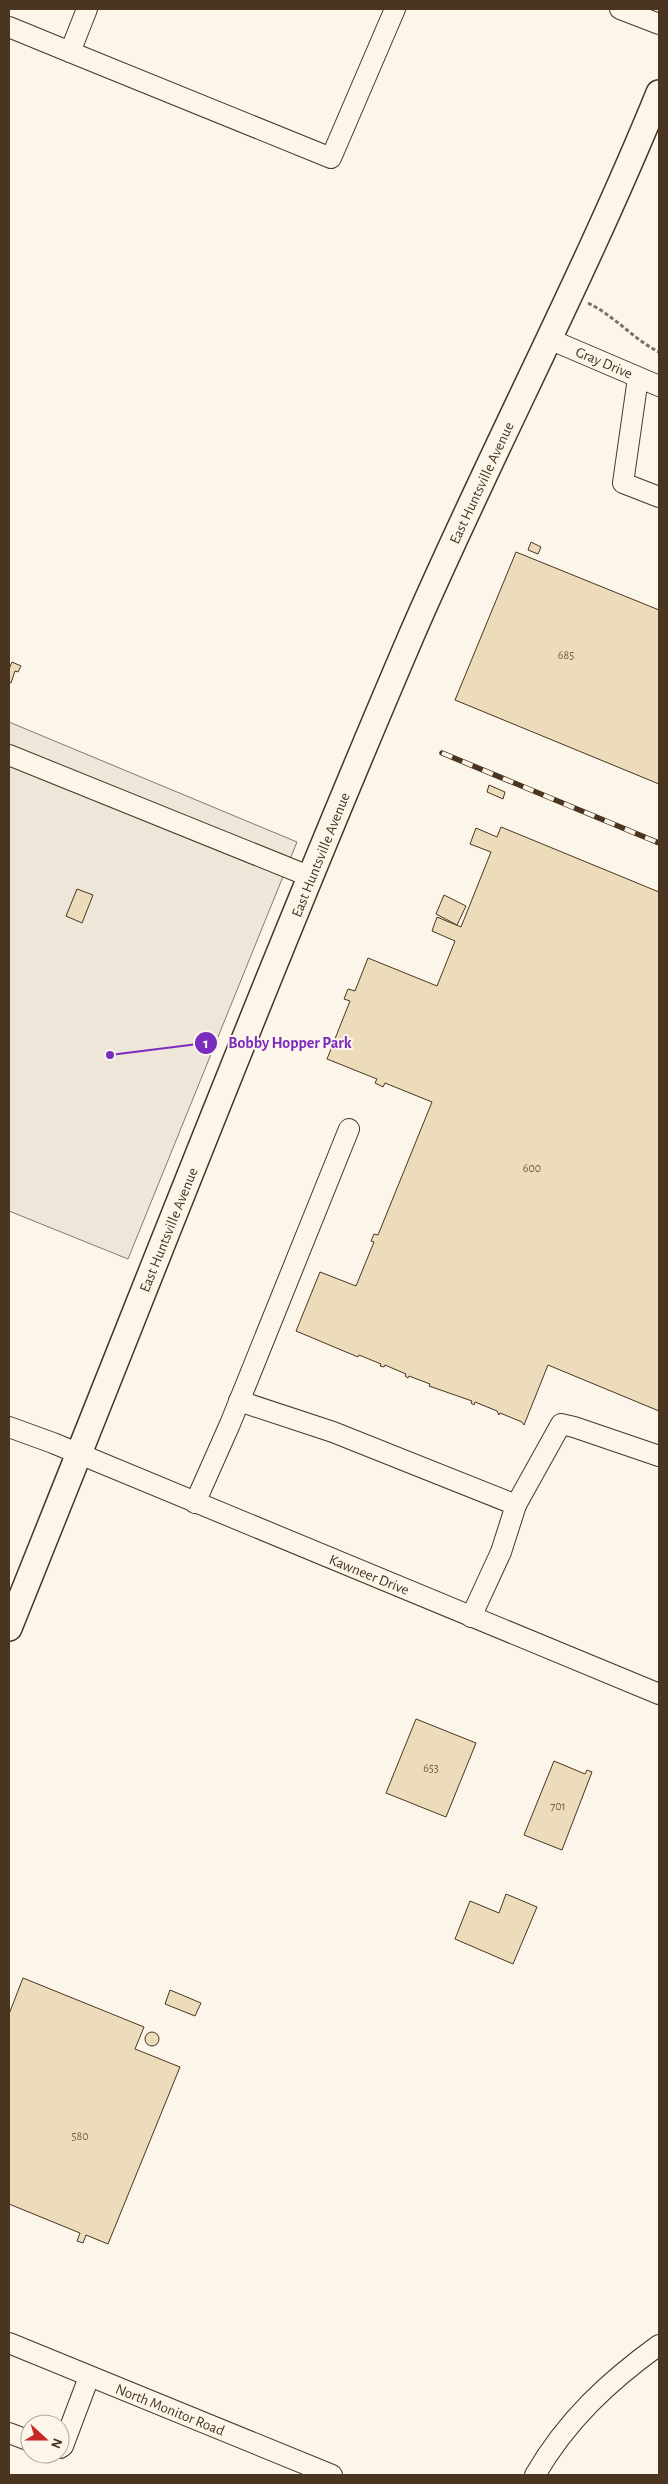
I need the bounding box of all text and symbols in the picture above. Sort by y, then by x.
street label: Gray Drive [573,344,635,382]
street label: East Huntsville Avenue [447,420,517,546]
house number: 685 [558,649,574,661]
street label: East Huntsville Avenue [289,791,353,919]
callout: Bobby Hopper Park [193,1027,362,1058]
text: Bobby Hopper Park [228,1035,352,1052]
text: 1 [203,1036,209,1051]
house number: 600 [523,1162,541,1174]
street label: East Huntsville Avenue [137,1166,201,1294]
street label: Kawneer Drive [327,1552,411,1598]
house number: 653 [423,1762,439,1774]
house number: 701 [550,1800,566,1812]
house number: 580 [71,2130,89,2142]
street label: North Monitor Road [113,2381,227,2439]
north arrow [20,2414,70,2464]
text: N [48,2436,64,2450]

